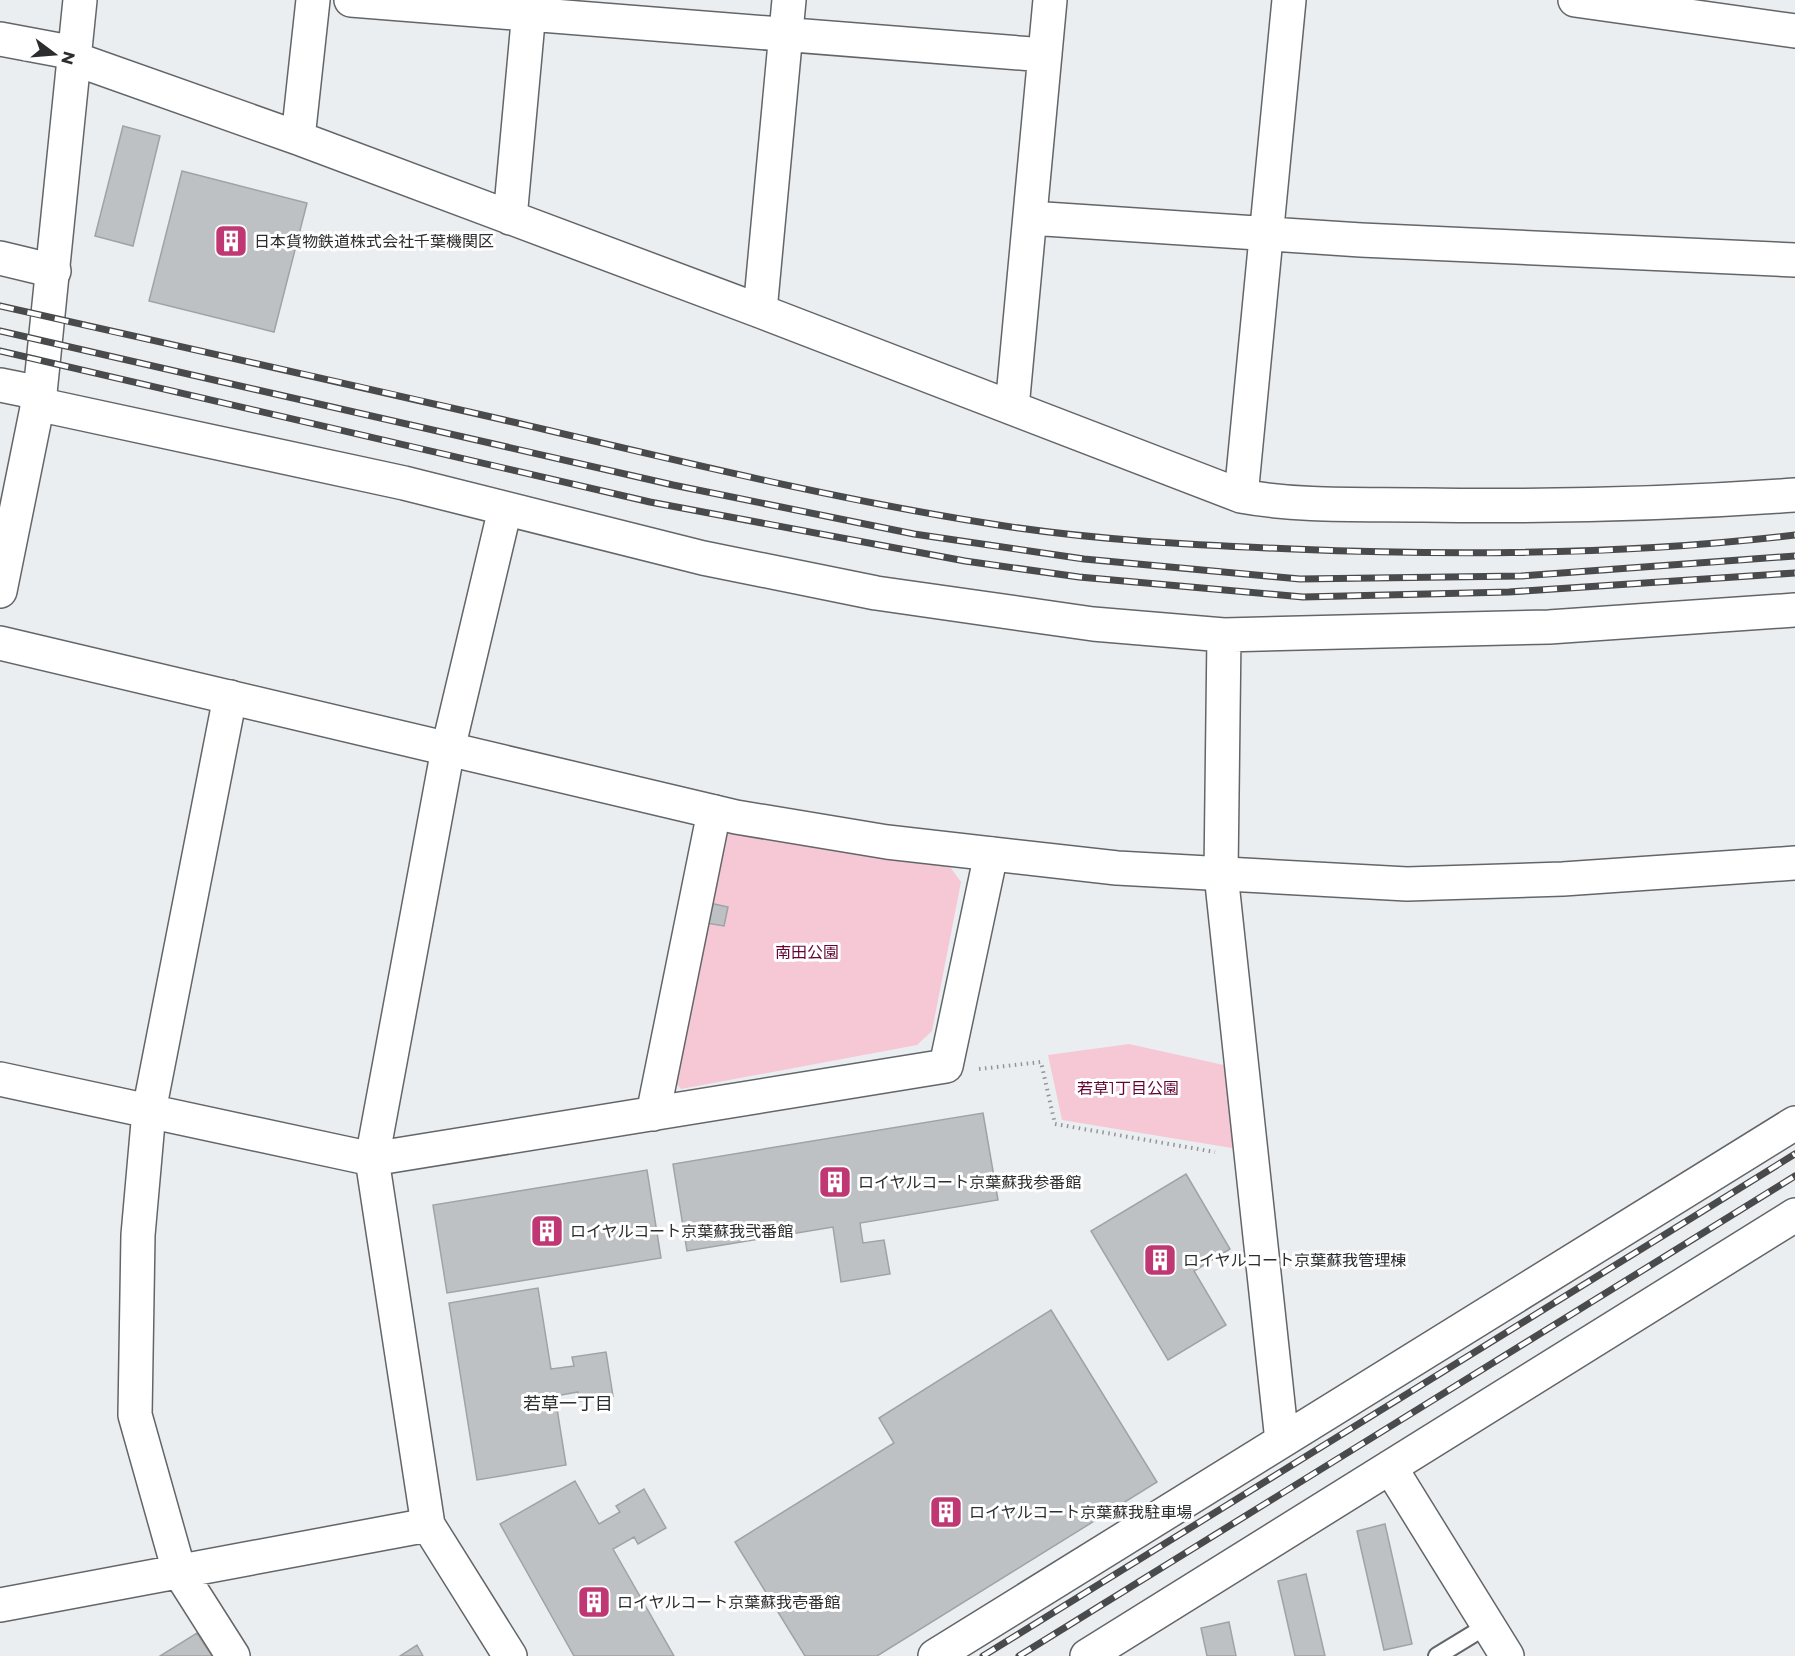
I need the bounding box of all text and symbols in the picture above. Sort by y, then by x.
north arrow [24,24,84,84]
text: N [57,49,79,67]
building icon: 日本貨物鉄道株式会社千葉機関区 [213,223,249,259]
place label: 日本貨物鉄道株式会社千葉機関区 [254,232,494,251]
park label: 南田公園 [775,943,839,962]
park label: 若草1丁目公園 [1077,1079,1179,1098]
building icon: ロイヤルコート京葉蘇我参番館 [817,1164,853,1200]
place label: ロイヤルコート京葉蘇我参番館 [858,1173,1081,1192]
building icon: ロイヤルコート京葉蘇我弐番館 [529,1213,565,1249]
place label: ロイヤルコート京葉蘇我弐番館 [570,1222,793,1241]
building icon: ロイヤルコート京葉蘇我管理棟 [1142,1242,1178,1278]
place label: ロイヤルコート京葉蘇我管理棟 [1183,1251,1406,1270]
district label: 若草一丁目 [523,1393,613,1415]
building icon: ロイヤルコート京葉蘇我駐車場 [928,1494,964,1530]
place label: ロイヤルコート京葉蘇我駐車場 [969,1503,1192,1522]
building icon: ロイヤルコート京葉蘇我壱番館 [576,1584,612,1620]
place label: ロイヤルコート京葉蘇我壱番館 [617,1593,840,1612]

